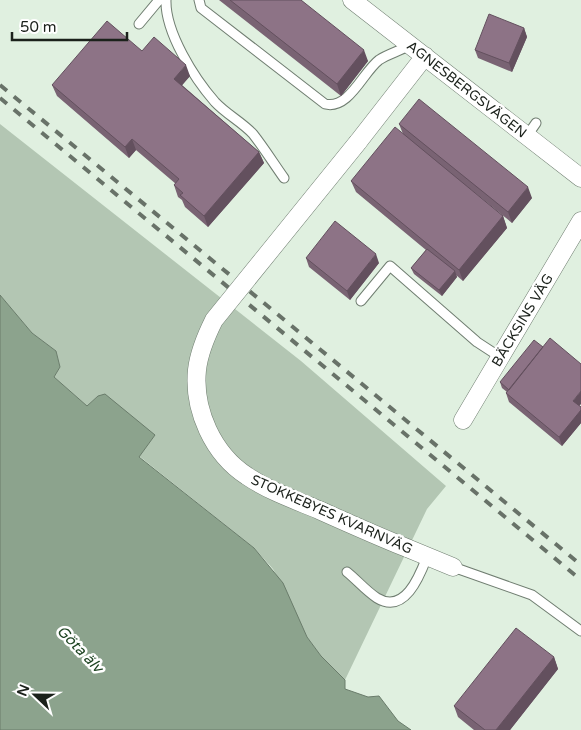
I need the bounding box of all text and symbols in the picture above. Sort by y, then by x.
scale bar [12,10,128,42]
text: 50 m [20,18,57,36]
street label: AGNESBERGSVÄGEN [403,37,530,142]
street label: BÄCKSINS VÄG [488,271,557,370]
street label: STOKKEBYES KVARNVÄG [248,471,415,558]
water label: Göta älv [53,622,108,678]
north arrow [10,670,60,720]
text: N [13,682,33,699]

